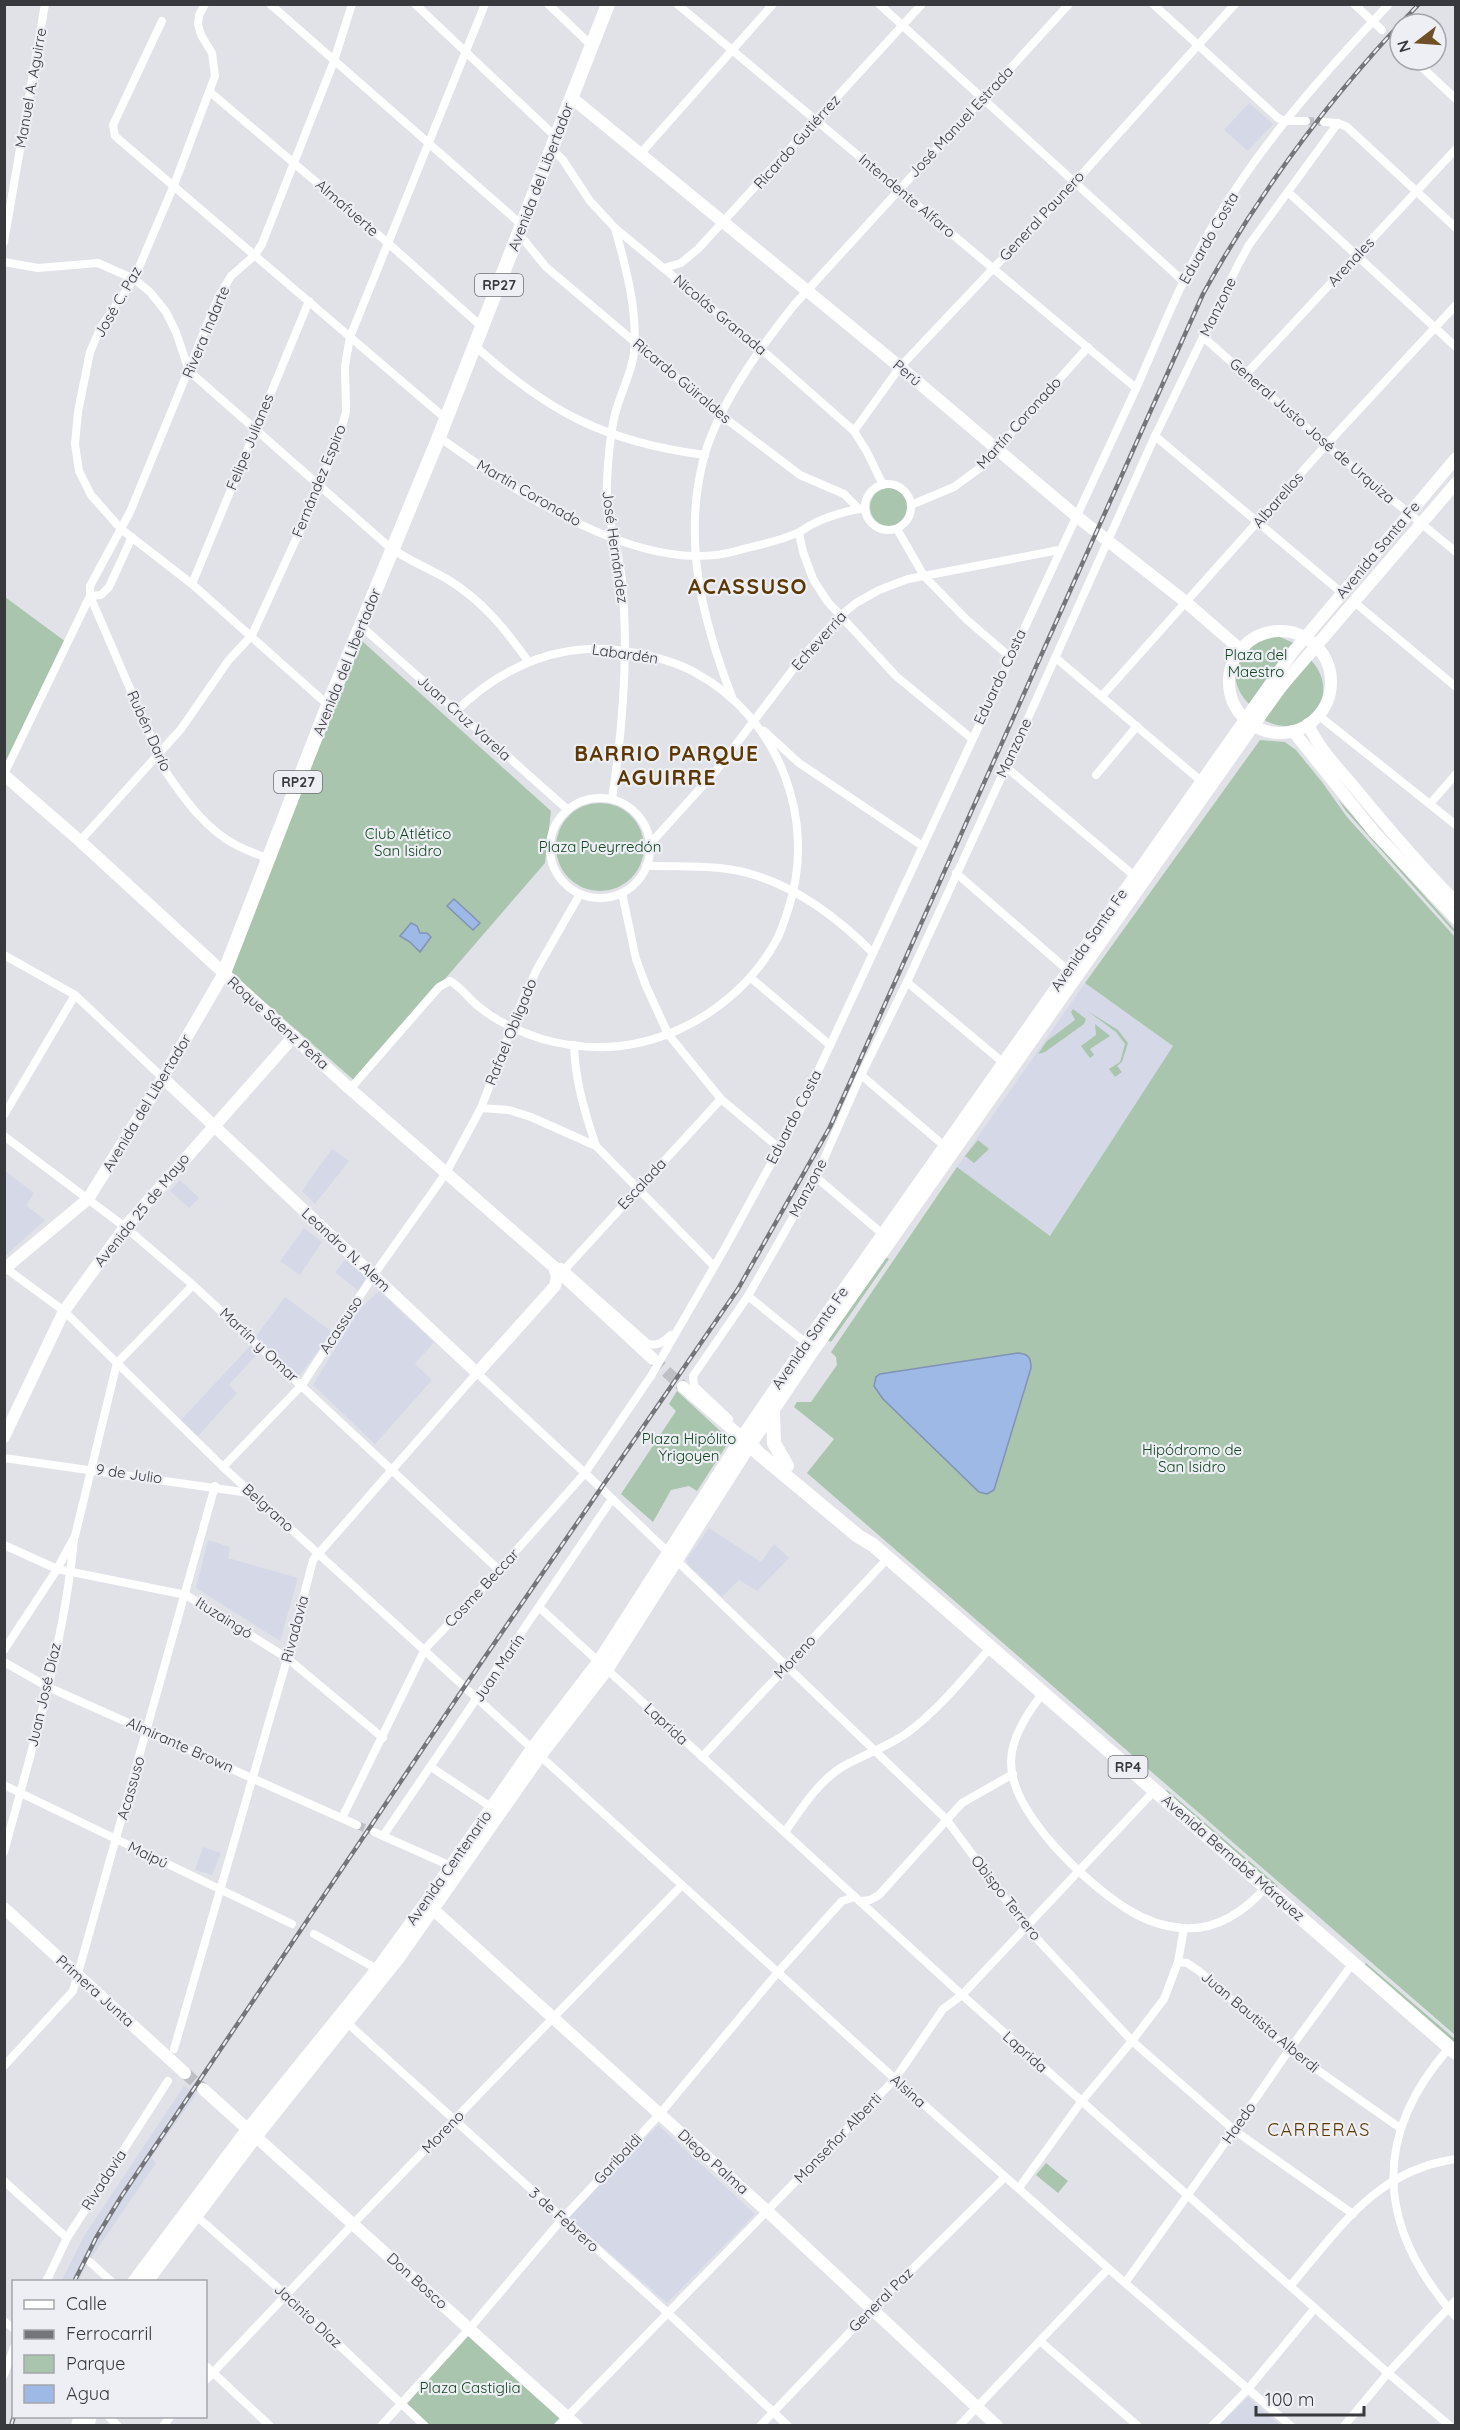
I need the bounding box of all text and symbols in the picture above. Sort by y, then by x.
north arrow [1388,12,1448,72]
street label: Manuel A. Aguirre [11,26,50,149]
text: N [1392,38,1415,55]
street label: José Manuel Estrada [904,62,1017,181]
street label: Ricardo Gutiérrez [749,91,844,193]
street label: Avenida del Libertador [503,100,578,254]
street label: Intendente Alfaro [855,150,960,242]
street label: General Paunero [995,167,1088,265]
street label: Almafuerte [312,175,383,240]
street label: Eduardo Costa [1175,188,1243,287]
street label: Arenales [1323,233,1378,290]
street label: José C. Paz [90,263,146,341]
street label: Nicolás Granada [670,270,771,359]
road number: RP27 [475,274,523,296]
street label: Manzone [1195,274,1240,339]
street label: Rivera Indarte [178,283,233,381]
street label: Ricardo Güiraldes [629,334,735,427]
street label: General Justo José de Urquiza [1226,354,1399,508]
street label: Perú [889,355,926,390]
street label: Martín Coronado [972,373,1065,473]
street label: Felipe Julianes [222,391,277,493]
street label: Fernández Espiro [287,422,350,540]
street label: Martín Coronado [474,455,585,530]
street label: Albarellos [1248,468,1307,532]
street label: José Hernández [598,489,633,604]
street label: Avenida Santa Fe [1331,497,1424,602]
district label: ACASSUSO [688,573,808,599]
street label: Avenida del Libertador [308,585,385,738]
street label: Echeverria [787,607,850,674]
street label: Eduardo Costa [969,626,1030,728]
street label: Labardén [591,639,660,668]
park label: Plaza del Maestro [1225,645,1287,681]
street label: Juan Cruz Varela [414,671,515,765]
street label: Rubén Darío [123,687,176,774]
street label: Manzone [992,715,1036,781]
district label: BARRIO PARQUE AGUIRRE [574,740,760,790]
road number: RP27 [274,771,322,793]
park label: Club Atlético San Isidro [365,824,451,860]
park label: Plaza Pueyrredón [539,837,661,856]
street label: Avenida Santa Fe [1046,885,1131,995]
street label: Roque Sáenz Peña [224,972,333,1073]
street label: Rafael Obligado [480,976,541,1088]
street label: Avenida del Libertador [98,1030,195,1175]
street label: Eduardo Costa [762,1067,825,1167]
street label: Avenida 25 de Mayo [90,1149,193,1270]
street label: Escalada [613,1154,670,1213]
street label: Manzone [784,1155,831,1220]
street label: Leandro N. Alem [298,1204,395,1296]
street label: Avenida Santa Fe [767,1283,852,1393]
street label: Acassuso [315,1292,366,1357]
street label: Martín y Omar [216,1303,303,1386]
park label: Plaza Hipólito Yrigoyen [642,1429,736,1465]
park label: Hipódromo de San Isidro [1142,1440,1242,1476]
street label: 9 de Julio [95,1459,164,1488]
street label: Belgrano [238,1479,298,1536]
street label: Cosme Beccar [440,1544,523,1631]
street label: Ituzaingó [192,1593,256,1643]
street label: Rivadavia [276,1593,313,1664]
street label: Juan Marín [469,1630,528,1705]
street label: Moreno [770,1631,820,1683]
street label: Juan José Díaz [22,1641,65,1749]
street label: Laprida [640,1699,692,1749]
street label: Almirante Brown [124,1712,237,1777]
street label: Acassuso [112,1754,149,1822]
road number: RP4 [1108,1756,1148,1778]
street label: Avenida Bernabé Márquez [1158,1790,1309,1925]
street label: Avenida Centenario [402,1807,495,1929]
street label: Maipú [125,1837,171,1872]
street label: Obispo Terrero [967,1851,1046,1944]
street label: Primera Junta [52,1951,138,2031]
street label: Juan Bautista Alberdi [1197,1967,1323,2077]
street label: Laprida [999,2027,1052,2077]
street label: Alsina [887,2070,930,2111]
street label: Monseñor Alberti [790,2089,885,2187]
street label: Haedo [1217,2098,1260,2147]
street label: Moreno [417,2106,468,2157]
district label: CARRERAS [1267,2118,1371,2141]
street label: Diego Palma [674,2125,753,2198]
street label: Garibaldi [589,2129,646,2188]
street label: Rivadavia [77,2146,130,2214]
street label: 3 de Febrero [525,2183,603,2256]
street label: Don Bosco [383,2248,452,2313]
street label: General Paz [844,2263,917,2336]
street label: Jacinto Díaz [270,2279,346,2352]
legend [12,2280,207,2418]
text: Calle [66,2292,107,2315]
text: Ferrocarril [66,2322,153,2345]
text: Parque [66,2352,125,2375]
park label: Plaza Castiglia [419,2378,521,2397]
scale bar [1256,2379,1364,2417]
text: Agua [66,2382,110,2405]
text: 100 m [1265,2388,1314,2411]

